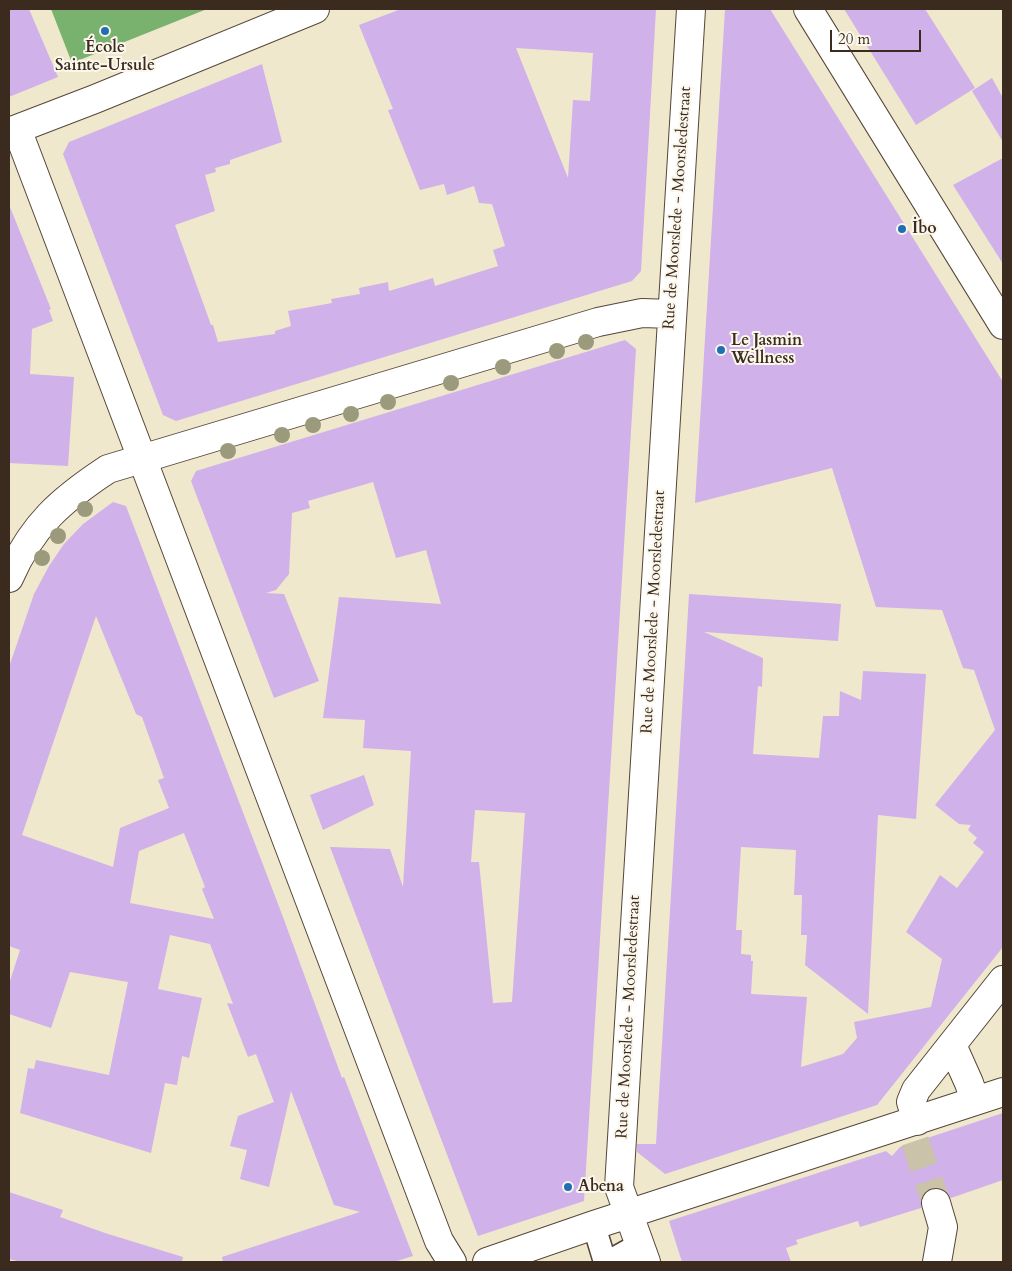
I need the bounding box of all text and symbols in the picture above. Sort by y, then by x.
scale bar [832,20,923,52]
marker: École Sainte-Ursule [99,25,111,37]
text: 20 m [838,29,870,49]
place label: École Sainte-Ursule [55,38,155,76]
street label: Rue de Moorslede - Moorsledestraat [660,86,696,330]
place label: İbo [912,219,937,239]
marker: İbo [896,223,908,235]
place label: Le Jasmin Wellness [731,331,802,369]
marker: Le Jasmin Wellness [715,344,727,356]
street label: Rue de Moorslede - Moorsledestraat [638,490,670,734]
street label: Rue de Moorslede - Moorsledestraat [613,895,645,1139]
place label: Abena [578,1177,624,1197]
marker: Abena [562,1181,574,1193]

